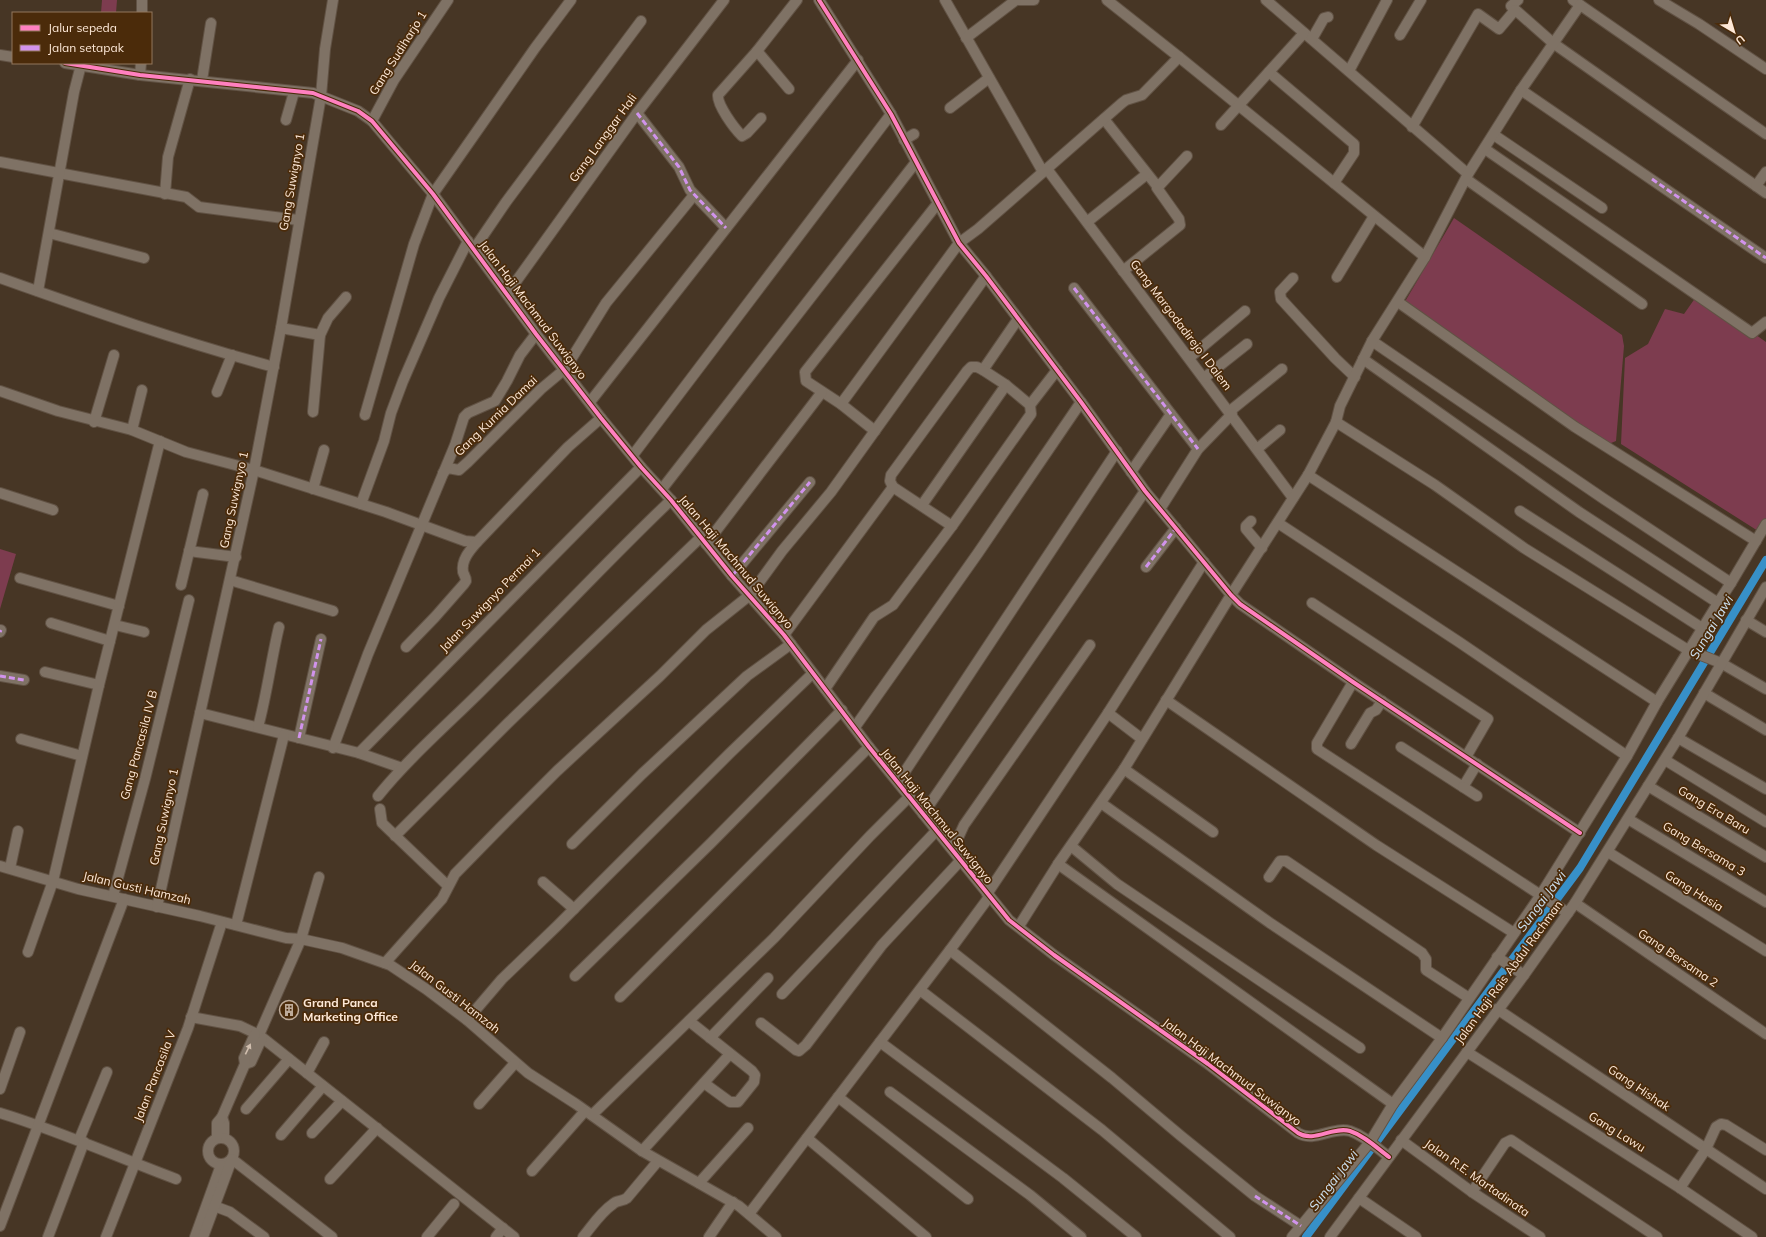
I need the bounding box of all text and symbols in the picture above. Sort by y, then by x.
street label: Gang Sudiharjo 1 [366,8,429,98]
legend [12,12,152,64]
north arrow [1714,12,1754,52]
text: Jalur sepeda [48,20,117,35]
text: U [1733,32,1748,48]
text: Jalan setapak [48,40,125,55]
street label: Gang Langgar Hali [566,91,640,185]
street label: Gang Suwignyo 1 [276,132,307,232]
street label: Jalan Haji Machmud Suwignyo [476,237,591,382]
street label: Gang Margodadirejo I Dalem [1127,256,1235,393]
street label: Gang Kurnia Damai [451,372,540,459]
street label: Gang Suwignyo 1 [216,450,251,550]
street label: Jalan Haji Machmud Suwignyo [676,492,797,632]
street label: Jalan Suwignyo Permai 1 [436,544,543,655]
water label: Sungai Jawi [1686,591,1737,662]
street label: Gang Pancasila IV B [117,688,160,801]
street label: Jalan Haji Machmud Suwignyo [878,745,997,887]
street label: Gang Suwignyo 1 [146,767,181,867]
street label: Gang Era Baru [1675,782,1753,837]
street label: Gang Bersama 3 [1660,818,1748,879]
water label: Sungai Jawi [1513,867,1570,934]
street label: Gang Hasia [1662,867,1726,914]
street label: Jalan Gusti Hamzah [82,868,193,907]
street label: Jalan Haji Rais Abdul Rachman [1452,897,1566,1046]
street label: Gang Bersama 2 [1635,925,1721,990]
street label: Jalan Gusti Hamzah [407,957,503,1037]
place label: Grand Panca Marketing Office [303,995,398,1024]
building icon: Grand Panca Marketing Office [278,999,300,1021]
street label: Jalan Haji Machmud Suwignyo [1160,1014,1305,1129]
street label: Jalan Pancasila V [130,1027,179,1124]
one-way arrow [245,1043,251,1054]
street label: Gang Hishak [1605,1061,1674,1114]
street label: Gang Lawu [1586,1108,1649,1155]
street label: Jalan R.E. Martadinata [1422,1136,1533,1220]
water label: Sungai Jawi [1305,1146,1362,1213]

